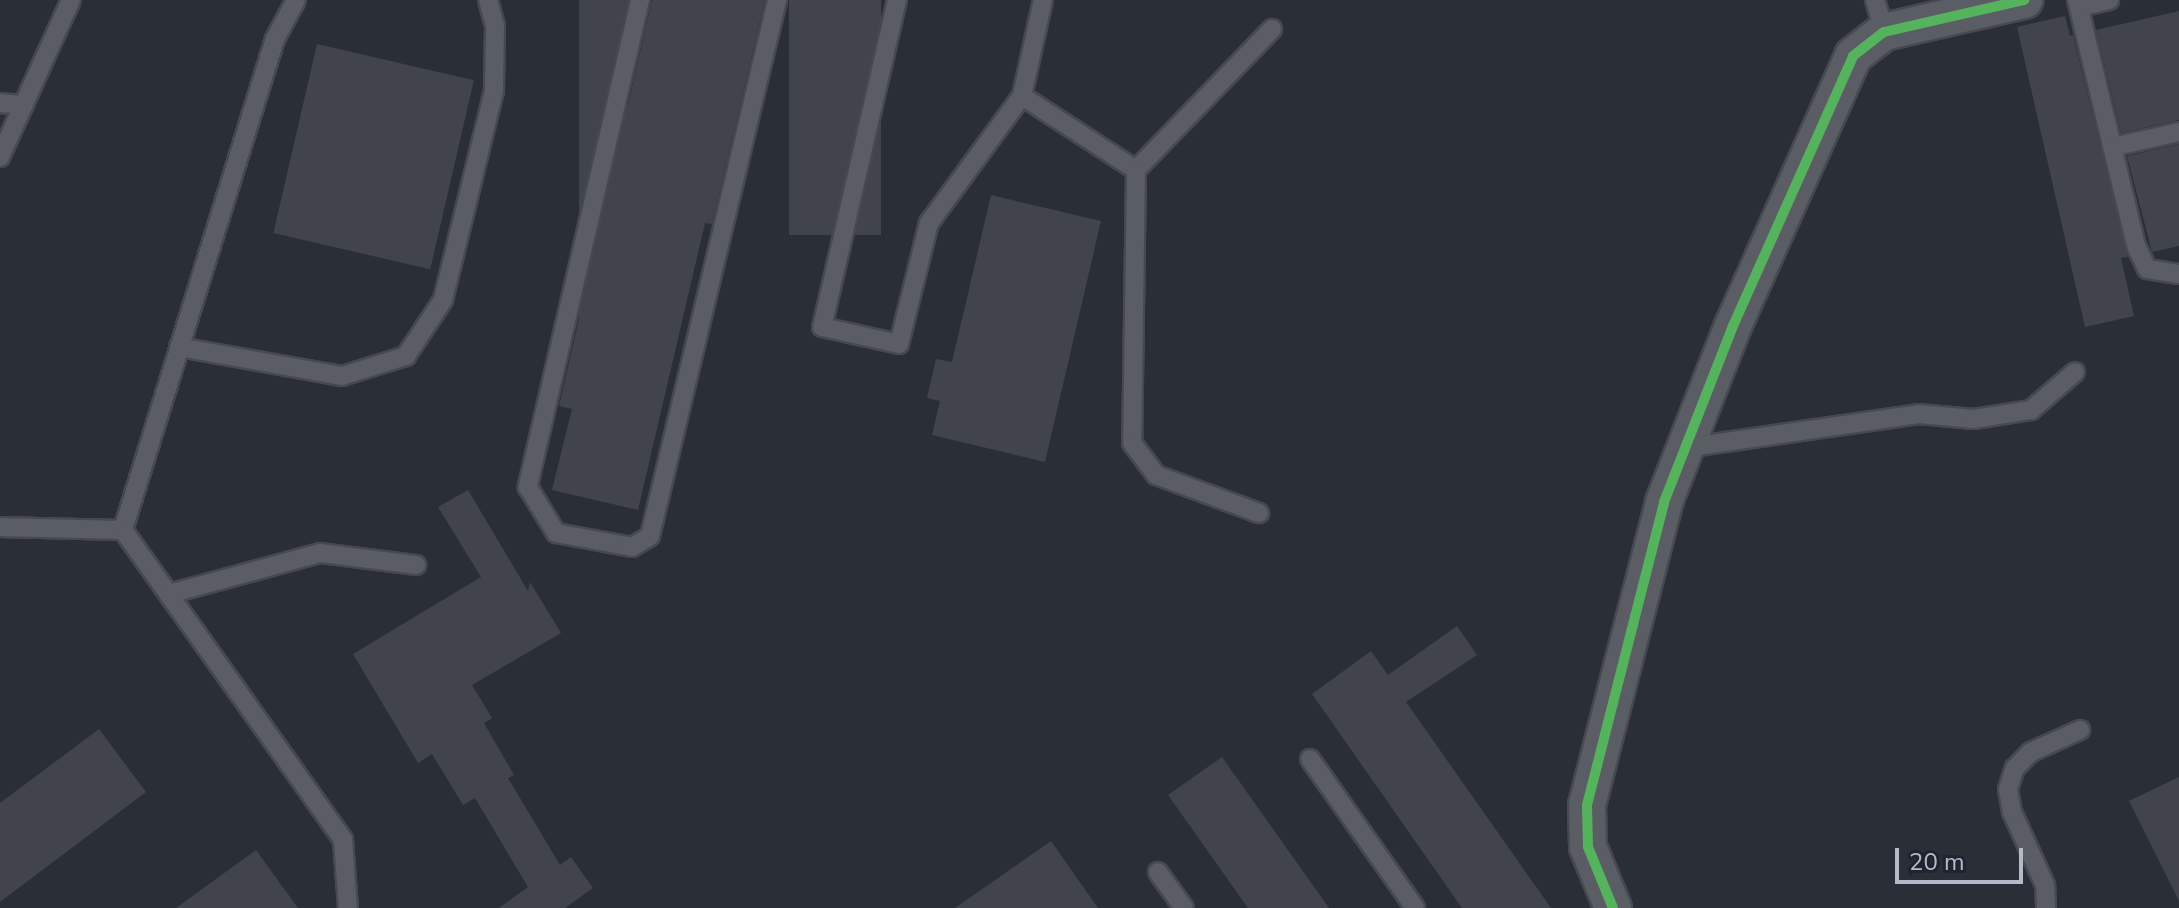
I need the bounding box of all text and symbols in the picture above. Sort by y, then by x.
scale bar [1899,832,2027,882]
text: 20 m [1909,846,1965,878]

